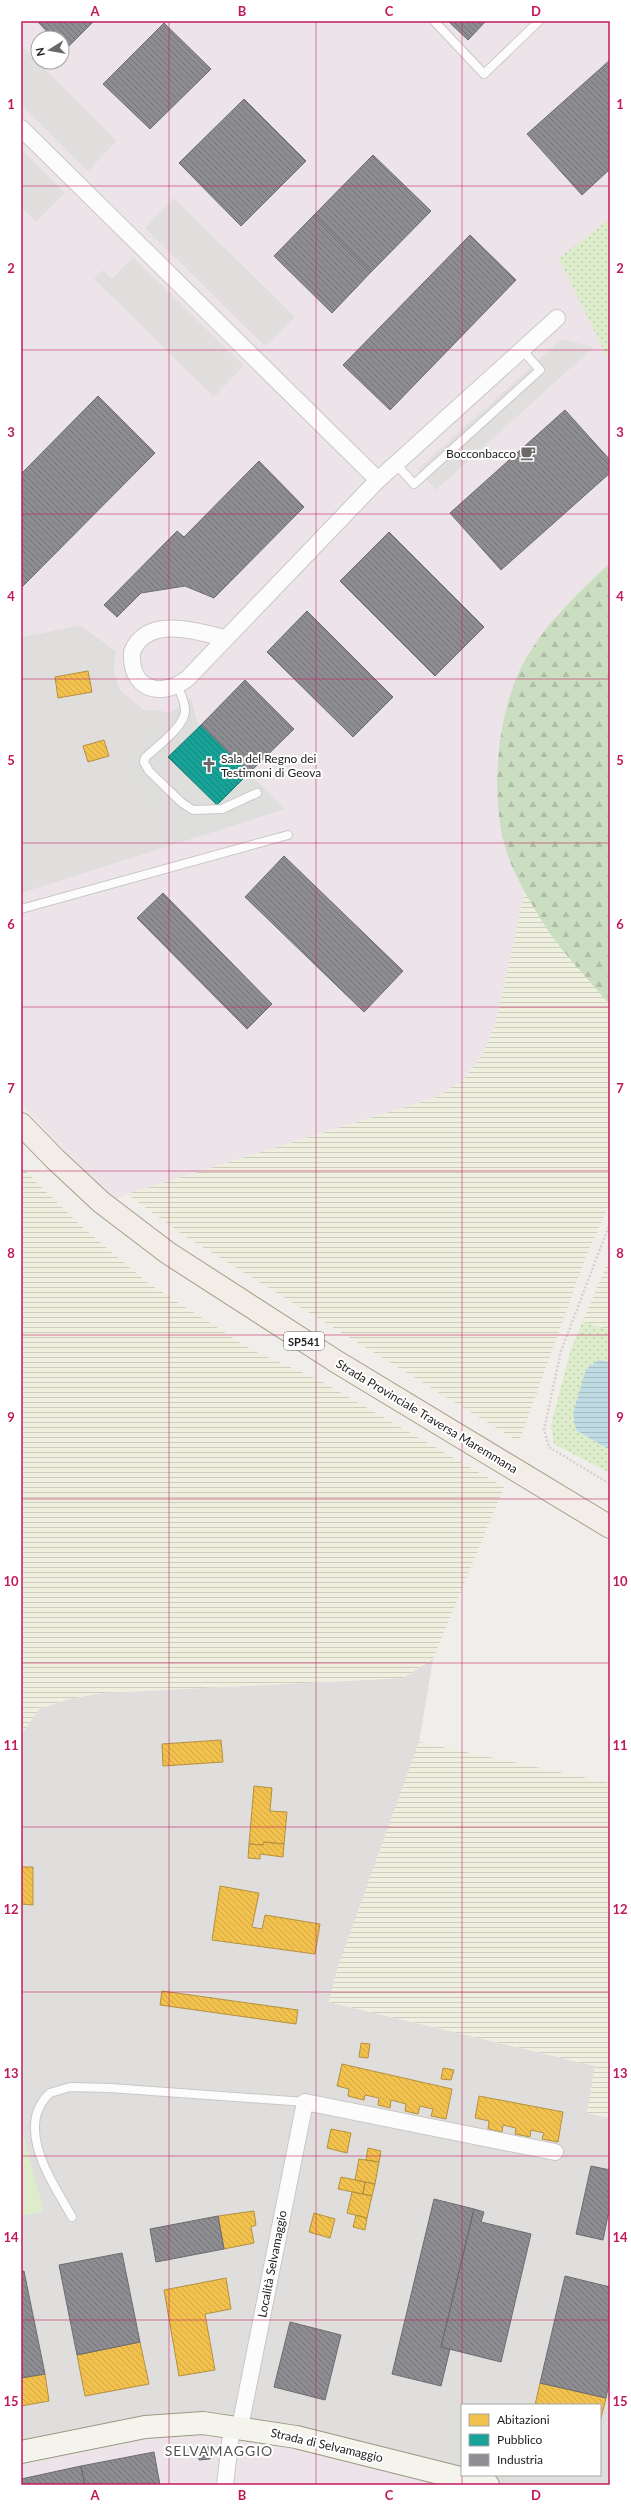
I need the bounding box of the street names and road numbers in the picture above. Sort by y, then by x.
road number: SP541 [284,1332,324,1350]
street label: Strada Provinciale Traversa Maremmana [333,1356,521,1476]
street label: Località Selvamaggio [254,2209,290,2319]
street label: Strada di Selvamaggio [269,2425,385,2465]

